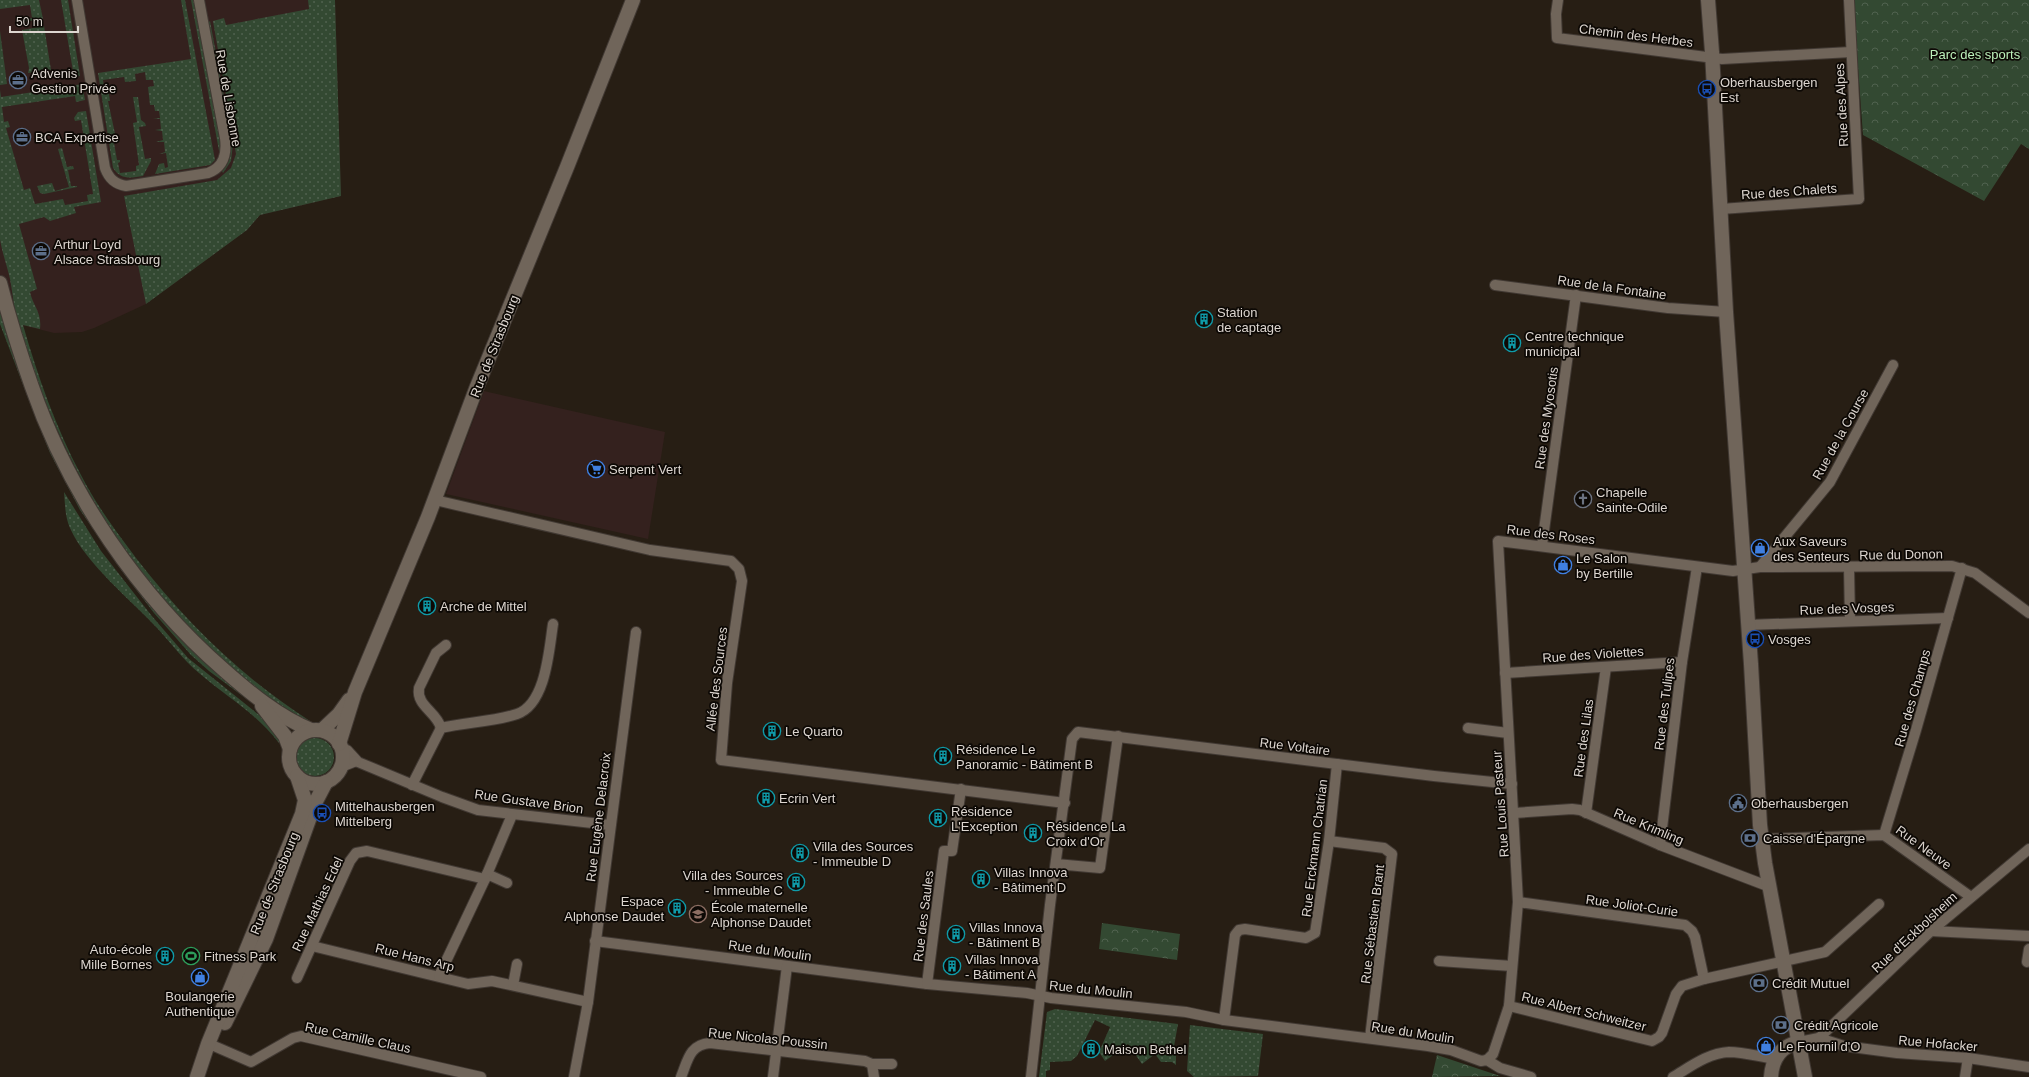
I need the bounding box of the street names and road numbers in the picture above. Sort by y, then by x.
street label: Chemin des Herbes [1578,21,1694,50]
street label: Rue de Lisbonne [213,48,244,148]
street label: Rue des Alpes [1832,62,1851,147]
street label: Rue des Chalets [1741,181,1838,202]
street label: Rue de la Fontaine [1556,272,1667,303]
street label: Rue de Strasbourg [467,293,522,400]
street label: Rue des Myosotis [1532,365,1561,470]
street label: Rue de la Course [1809,386,1872,482]
street label: Rue des Roses [1506,522,1596,547]
street label: Rue du Donon [1859,546,1943,563]
street label: Rue des Vosges [1799,599,1895,618]
street label: Allée des Sources [703,626,730,732]
street label: Rue des Violettes [1542,643,1645,666]
street label: Rue des Champs [1891,647,1934,748]
street label: Rue des Tulipes [1651,656,1678,751]
street label: Rue des Lilas [1571,698,1596,778]
street label: Rue Voltaire [1259,735,1331,758]
street label: Rue Louis Pasteur [1489,749,1512,858]
street label: Rue Eugène Delacroix [583,751,614,883]
street label: Rue Erckmann Chatrian [1299,778,1330,918]
street label: Rue Gustave Brion [473,786,584,817]
street label: Rue Krimling [1612,805,1686,848]
street label: Rue Neuve [1893,822,1954,873]
street label: Rue de Strasbourg [247,830,302,937]
street label: Rue Mathias Edel [289,854,346,954]
street label: Rue Sébastien Brant [1358,863,1387,985]
street label: Rue des Saules [910,869,937,963]
street label: Rue d'Eckbolsheim [1869,889,1960,976]
street label: Rue Joliot-Curie [1585,892,1679,919]
street label: Rue du Moulin [727,937,812,964]
street label: Rue Hans Arp [374,940,456,975]
street label: Rue du Moulin [1048,978,1133,1001]
street label: Rue Albert Schweitzer [1520,989,1648,1034]
street label: Rue Camille Claus [304,1019,413,1056]
street label: Rue du Moulin [1370,1019,1455,1046]
street label: Rue Nicolas Poussin [708,1025,828,1052]
street label: Rue Hofacker [1898,1033,1979,1054]

